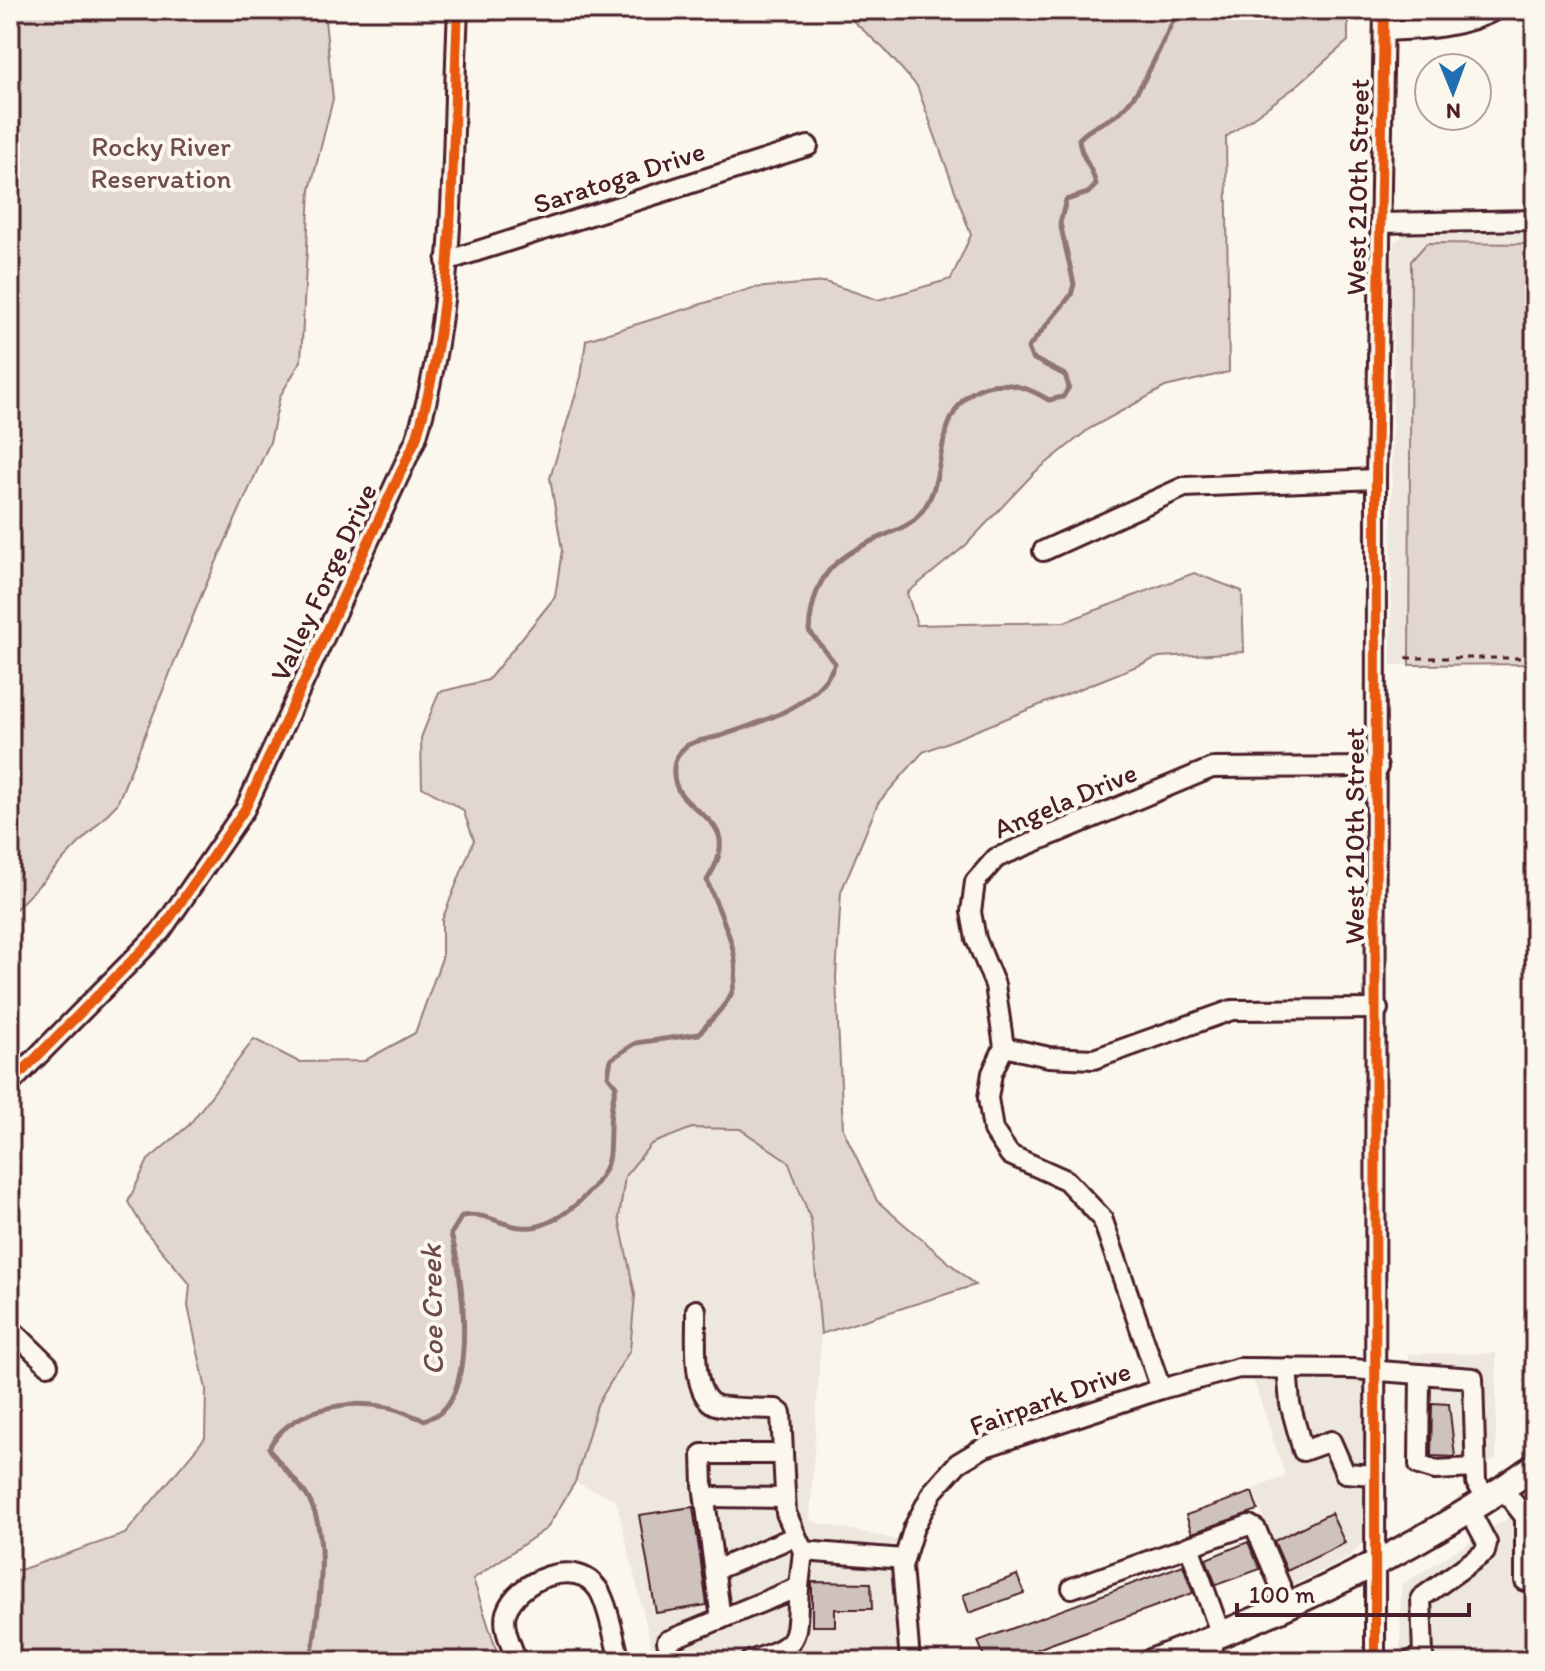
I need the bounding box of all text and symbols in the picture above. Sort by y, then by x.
north arrow [1413,52,1493,132]
street label: West 210th Street [1338,78,1376,296]
text: N [1446,98,1461,125]
park label: Rocky River Reservation [91,129,231,195]
street label: Saratoga Drive [529,133,709,221]
street label: Valley Forge Drive [262,478,384,686]
street label: West 210th Street [1337,728,1371,944]
street label: Angela Drive [988,755,1142,845]
water label: Coe Creek [412,1243,451,1376]
street label: Fairpark Drive [965,1353,1135,1443]
scale bar [1237,1567,1469,1617]
text: 100 m [1249,1580,1315,1609]

